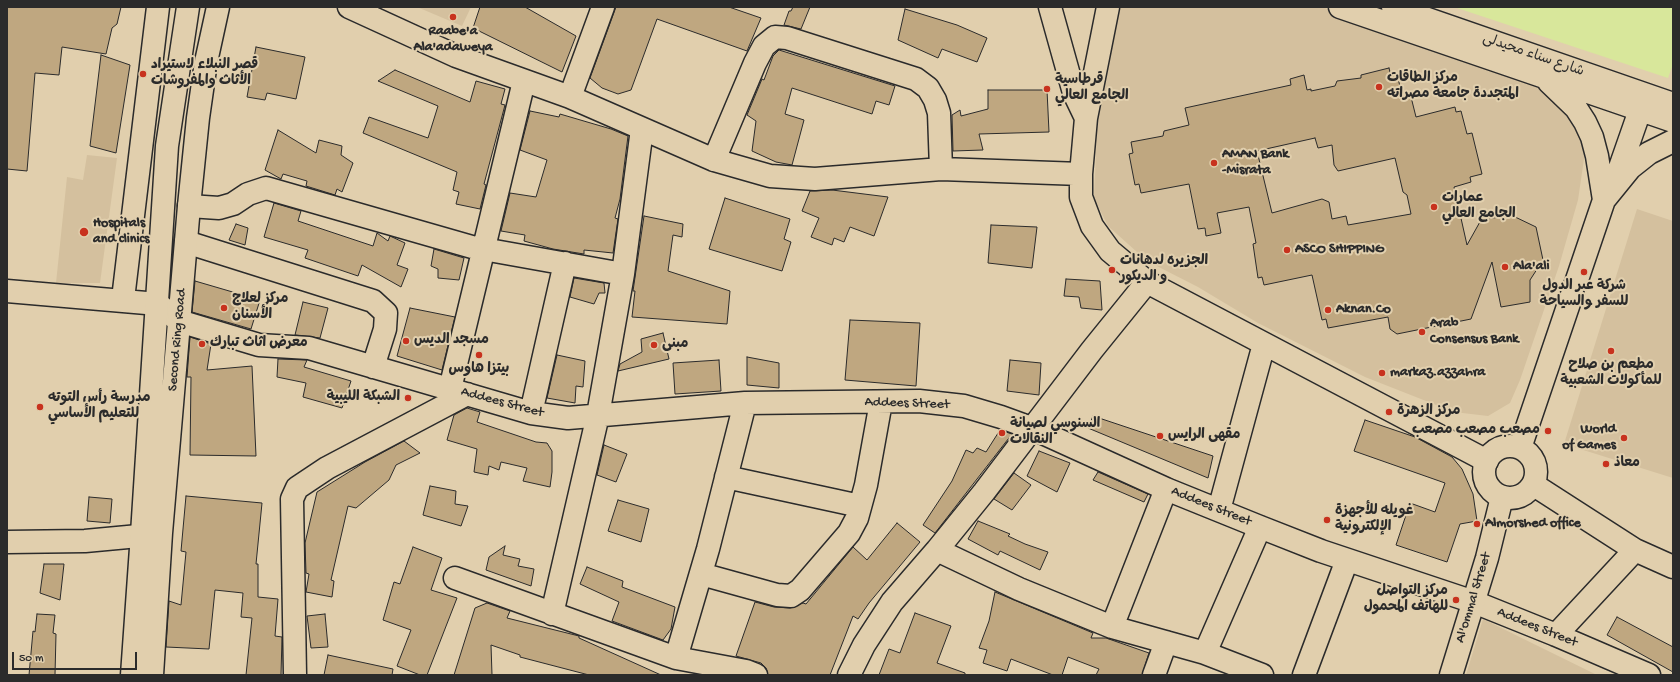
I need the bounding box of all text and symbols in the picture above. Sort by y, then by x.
marker: Raabe'a Ala'adaweya [448,12,458,22]
place label: Raabe'a Ala'adaweya [413,24,493,56]
street label: شارع سناء محيدلى [1480,31,1586,81]
place label: قصر النبلاء ﻻستيراد اﻷثاث والمفروشات [151,58,258,90]
marker: قصر النبلاء ﻻستيراد اﻷثاث والمفروشات [138,69,148,79]
place label: مركز الطاقات المتجددة جامعة مصراته [1387,71,1519,104]
place label: قرطاسية الجامع العالي [1055,73,1129,106]
marker: مركز الطاقات المتجددة جامعة مصراته [1374,82,1384,92]
marker: قرطاسية الجامع العالي [1042,84,1052,94]
place label: AMAN Bank -Misrata [1222,147,1289,180]
marker: AMAN Bank -Misrata [1209,158,1219,168]
place label: عمارات الجامع العالي [1442,191,1516,224]
marker: عمارات الجامع العالي [1429,202,1439,212]
place label: Hospitals and clinics [93,216,149,248]
marker: Hospitals and clinics [78,226,90,238]
place label: ASCO SHIPPING [1295,242,1384,258]
marker: ASCO SHIPPING [1282,245,1292,255]
place label: الجزيره لدهانات و الديكور [1120,254,1208,286]
place label: Ala'ali [1513,259,1550,275]
marker: Ala'ali [1500,262,1510,272]
marker: الجزيره لدهانات و الديكور [1107,265,1117,275]
marker: شركة عبر الدول للسفر والسياحة [1579,267,1589,277]
place label: شركة عبر الدول للسفر والسياحة [1540,279,1628,312]
street label: Second Ring Road [165,288,191,392]
place label: مركز لعلاج الأسنان [232,292,288,324]
place label: Aknan.Co [1336,302,1391,318]
marker: مركز لعلاج الأسنان [219,303,229,313]
marker: Aknan.Co [1323,305,1333,315]
place label: Arab Consensus Bank [1430,316,1519,348]
marker: Arab Consensus Bank [1417,327,1427,337]
place label: مسجد الديس [414,333,489,349]
place label: معرض اثاث تبارك [210,336,308,352]
marker: مسجد الديس [401,336,411,346]
place label: مبنى [662,337,688,353]
marker: معرض اثاث تبارك [197,339,207,349]
marker: مبنى [649,340,659,350]
marker: مطعم بن صلاح للمأكولات الشعبية [1606,346,1616,356]
marker: بيتزا هاوس [474,350,484,360]
place label: مطعم بن صلاح للمأكولات الشعبية [1560,358,1662,390]
place label: بيتزا هاوس [449,362,509,378]
place label: markaz.azzahra [1390,365,1485,381]
marker: markaz.azzahra [1377,368,1387,378]
street label: Addees Street [459,384,545,422]
place label: الشبكة الليبية [326,390,400,406]
place label: مدرسة رأس التوته للتعليم الأساسي [48,391,150,424]
marker: الشبكة الليبية [403,393,413,403]
street label: Addees Street [864,394,950,414]
marker: مدرسة رأس التوته للتعليم الأساسي [35,402,45,412]
place label: مركز الزهرة [1397,404,1460,420]
marker: مركز الزهرة [1384,407,1394,417]
place label: السنوسي لصيانة النقالات [1010,417,1100,450]
place label: World of Games [1562,422,1616,454]
place label: مصعب مصعب مصعب [1412,423,1540,439]
marker: مصعب مصعب مصعب [1543,426,1553,436]
marker: السنوسي لصيانة النقالات [997,428,1007,438]
place label: مقهى الرايس [1168,428,1240,444]
marker: مقهى الرايس [1155,431,1165,441]
marker: World of Games [1619,433,1629,443]
place label: معاذ [1614,456,1640,472]
marker: معاذ [1601,459,1611,469]
street label: Addees Street [1168,483,1254,531]
place label: غويله للأجهزة الإلكترونية [1335,504,1413,536]
marker: غويله للأجهزة الإلكترونية [1322,515,1332,525]
place label: Almorshed office [1485,516,1581,532]
marker: Almorshed office [1472,519,1482,529]
street label: Al'ommal Street [1452,551,1496,645]
place label: مركز التواصل للهاتف المحمول [1364,584,1448,616]
marker: مركز التواصل للهاتف المحمول [1451,595,1461,605]
street label: Addees Street [1494,604,1580,652]
scale bar [14,644,139,670]
text: 50 m [19,652,44,666]

